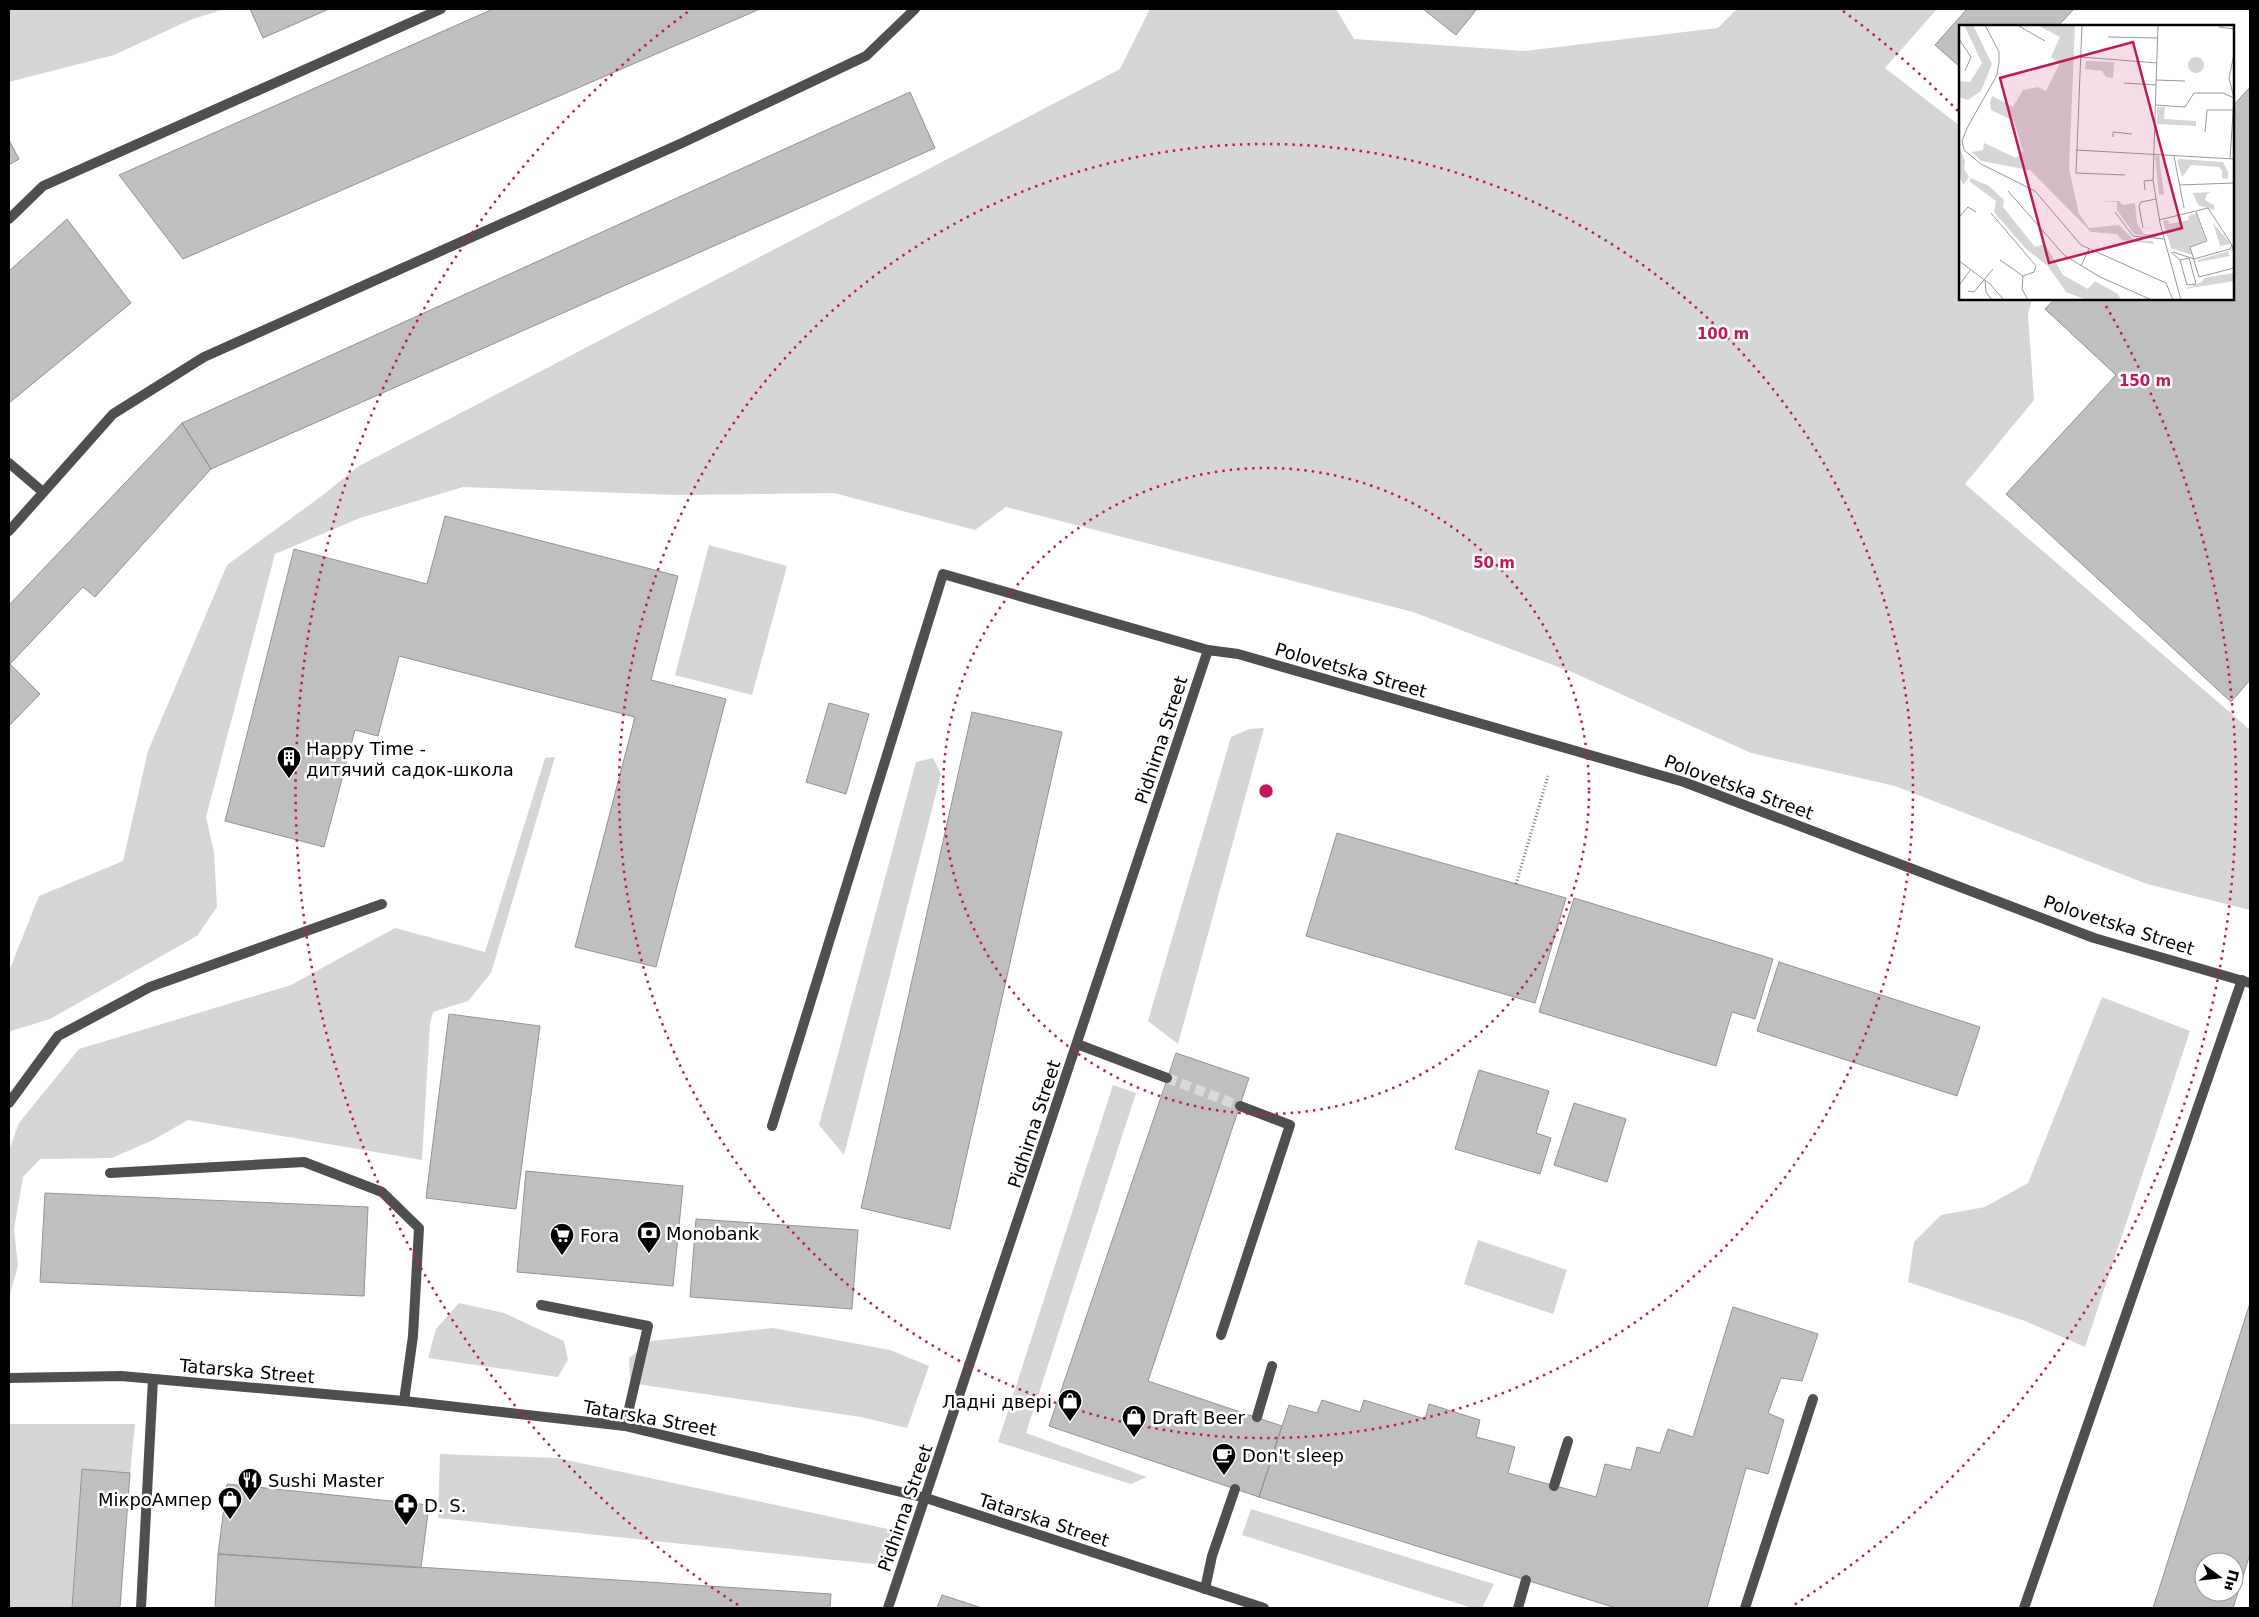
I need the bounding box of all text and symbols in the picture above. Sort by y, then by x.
inset map [1959,25,2234,300]
text: 100 m [1697,325,1749,343]
text: 150 m [2119,372,2171,390]
text: 50 m [1473,554,1515,572]
street label: Polovetska Street [1273,638,1429,702]
street label: Pidhirna Street [1130,673,1192,807]
place label: Happy Time - дитячий садок-школа [306,738,514,780]
building icon: Happy Time - дитячий садок-школа [276,745,302,779]
street label: Polovetska Street [1662,750,1816,824]
centre of rings [1257,782,1275,800]
street label: Polovetska Street [2041,891,2197,959]
street label: Pidhirna Street [1003,1057,1065,1191]
bank icon: Monobank [636,1220,662,1254]
supermarket icon: Fora [549,1222,575,1256]
place label: Monobank [666,1223,760,1244]
place label: Fora [580,1225,619,1246]
street label: Tatarska Street [178,1355,315,1387]
shop icon: Ладні двері [1057,1388,1083,1422]
place label: Ладні двері [942,1391,1052,1412]
street label: Tatarska Street [580,1396,719,1440]
shop icon: Draft Beer [1121,1404,1147,1438]
place label: Draft Beer [1152,1407,1246,1428]
street label: Pidhirna Street [873,1442,937,1574]
cafe icon: Don't sleep [1211,1442,1237,1476]
place label: Don't sleep [1242,1445,1344,1466]
restaurant icon: Sushi Master [237,1467,263,1501]
place label: Sushi Master [268,1470,384,1491]
shop icon: МікроАмпер [217,1486,243,1520]
place label: МікроАмпер [98,1489,212,1510]
street label: Tatarska Street [975,1489,1112,1551]
pharmacy icon: D. S. [393,1492,419,1526]
place label: D. S. [424,1495,466,1516]
north arrow [2194,1552,2244,1602]
text: Пн [2221,1568,2242,1593]

